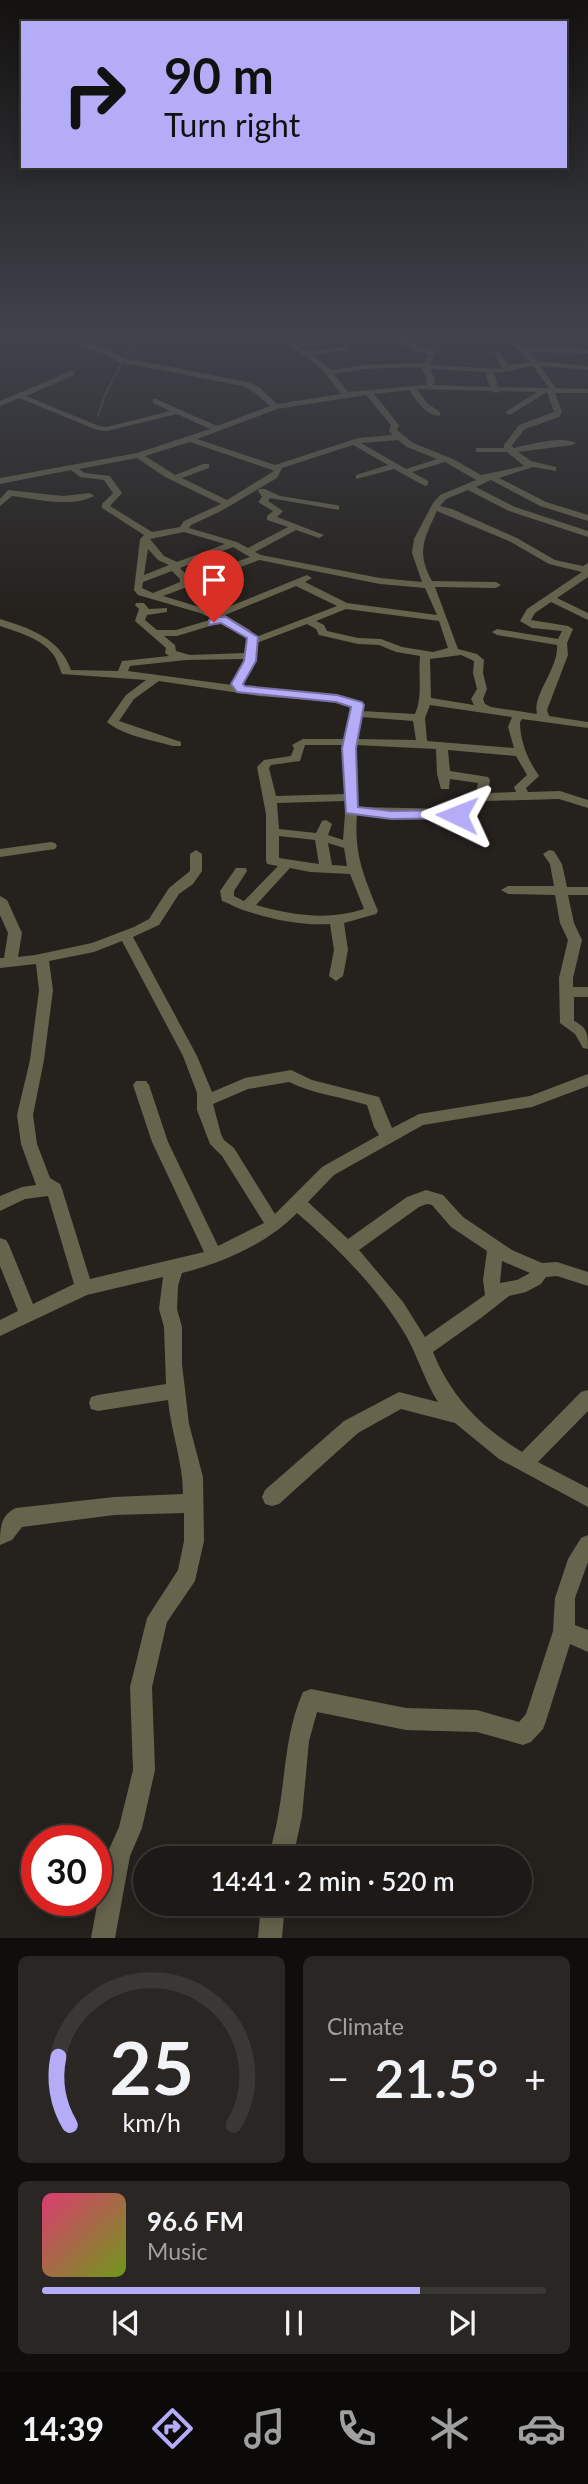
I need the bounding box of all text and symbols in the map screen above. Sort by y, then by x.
text: 90 m [164,46,274,104]
icon: right [49,49,140,140]
text: Turn right [164,105,300,144]
pin [184,550,244,622]
icon: arrive [195,561,233,599]
position arrow [420,778,494,852]
speed limit sign: 30 [21,1825,112,1916]
text: 14:41 · 2 min · 520 m [210,1865,455,1897]
text: Climate [327,2012,404,2040]
text: 25 [109,2024,194,2112]
text: 21.5° [374,2047,499,2109]
text: − [327,2055,349,2101]
text: + [524,2055,546,2101]
text: km/h [122,2107,181,2137]
text: 96.6 FM [147,2205,244,2237]
text: Music [147,2237,207,2265]
icon: previous [107,2304,145,2342]
icon: pause [275,2304,313,2342]
icon: next [443,2304,481,2342]
icon: directions [148,2404,197,2453]
icon: music [240,2404,289,2453]
icon: phone [332,2404,381,2453]
icon: climate [425,2404,474,2453]
icon: car [517,2404,566,2453]
text: 14:39 [22,2409,104,2448]

